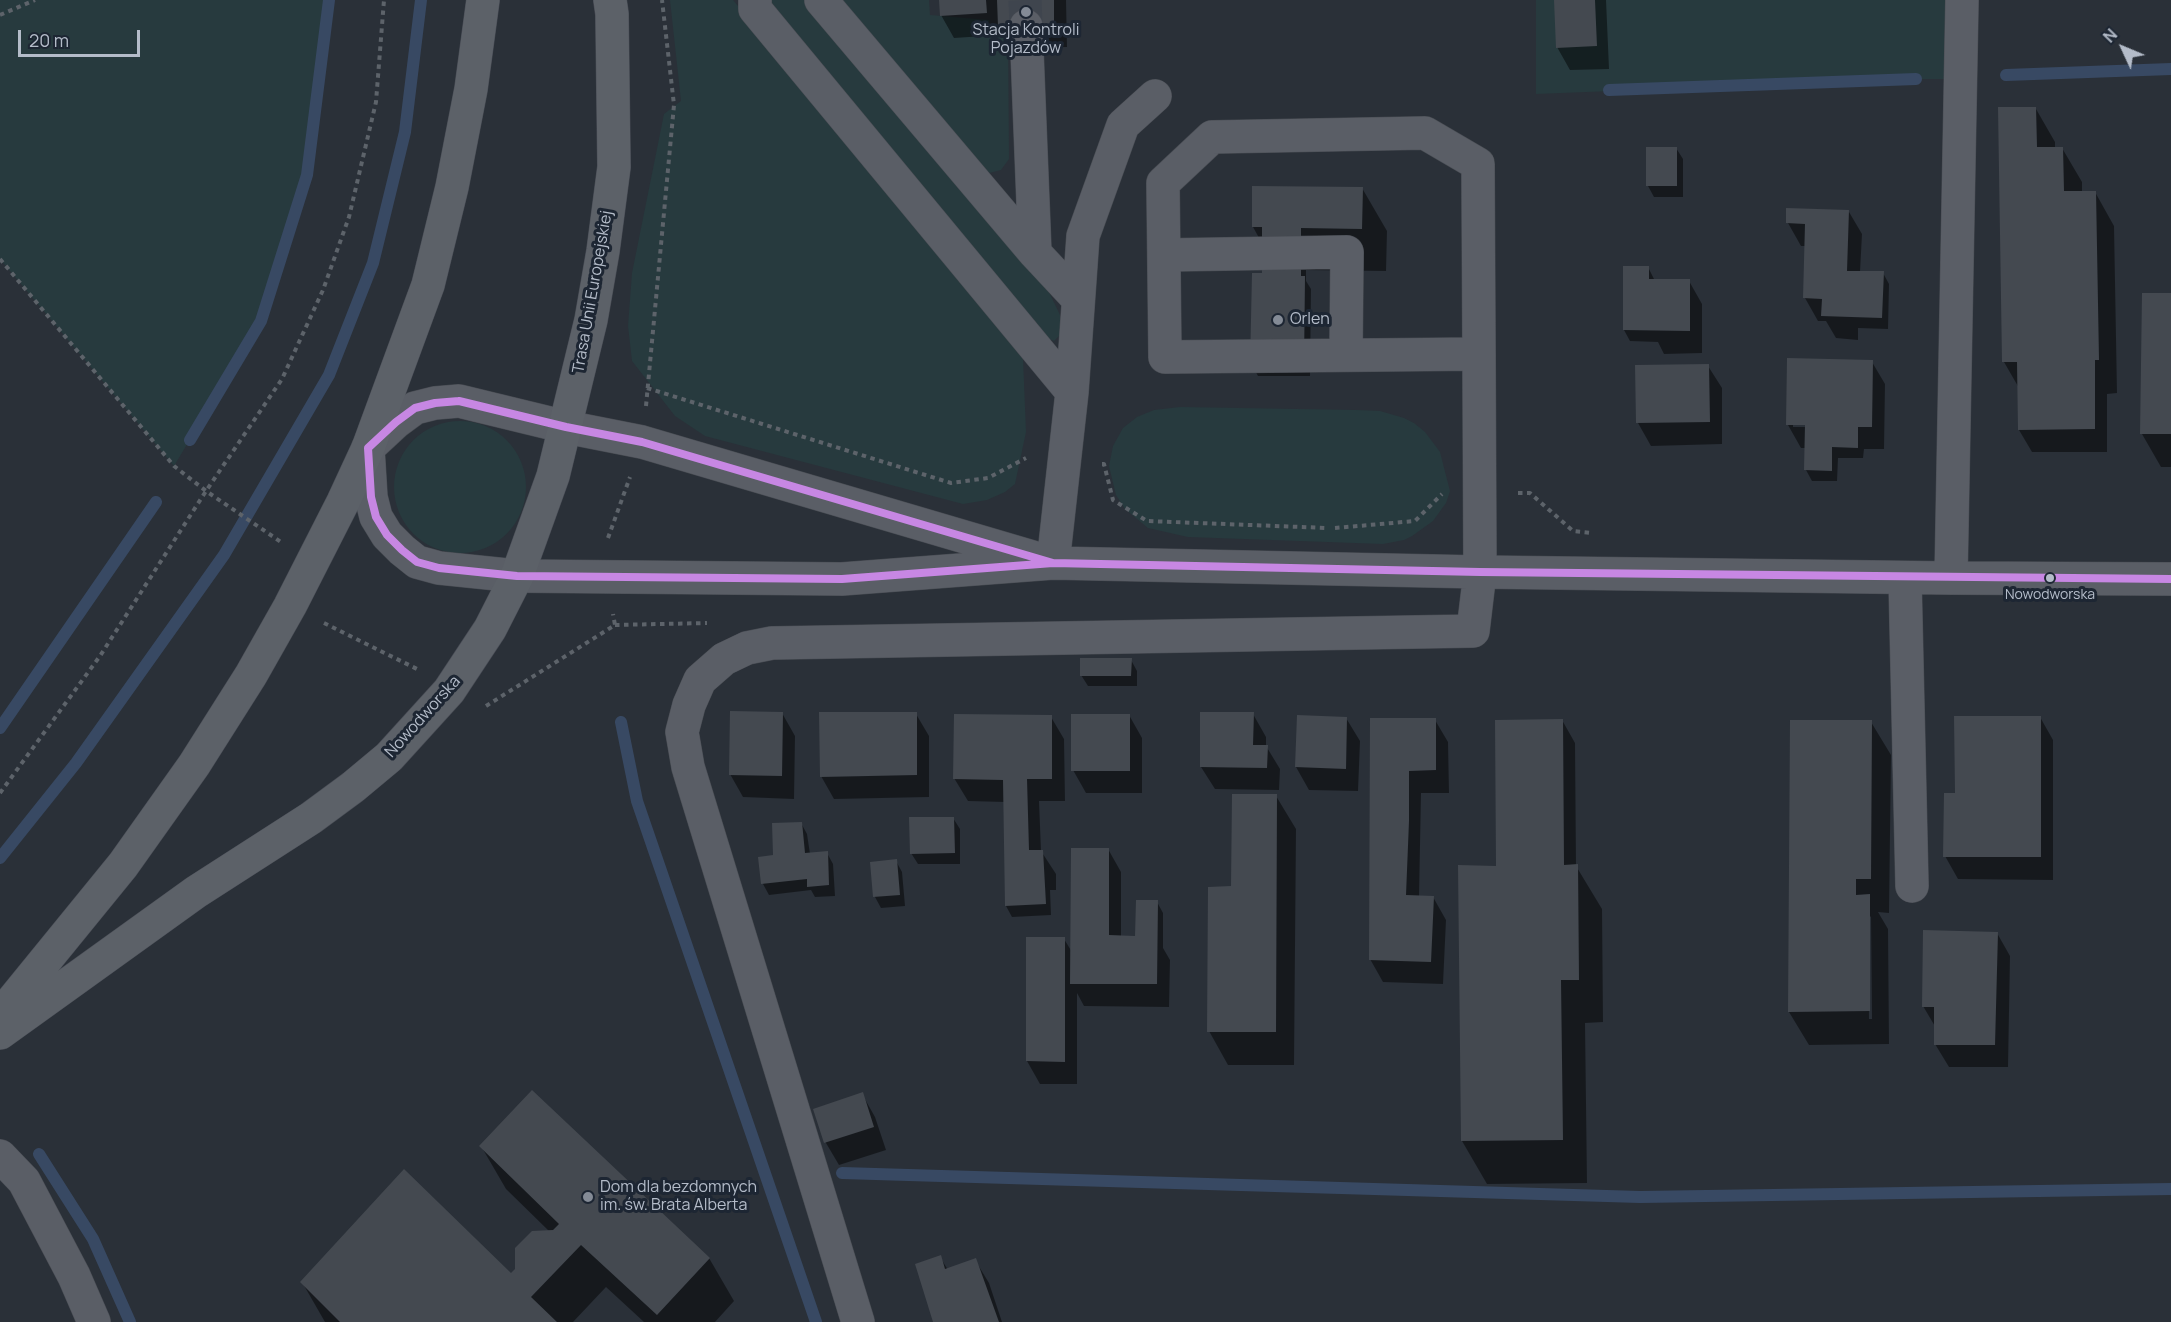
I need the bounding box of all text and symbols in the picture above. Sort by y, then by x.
marker: Stacja Kontroli Pojazdów [1019,5,1033,19]
scale bar [21,18,142,56]
north arrow [2093,18,2153,78]
place label: Stacja Kontroli Pojazdów [973,21,1079,59]
text: N [2098,24,2122,47]
text: 20 m [29,28,69,52]
street label: Trasa Unii Europejskiej [569,209,617,375]
place label: Orlen [1290,310,1330,330]
marker: Orlen [1271,313,1285,327]
marker: Nowodworska [2044,572,2056,584]
place label: Nowodworska [2005,587,2095,603]
street label: Nowodworska [381,672,465,762]
place label: Dom dla bezdomnych im. św. Brata Alberta [600,1178,757,1216]
marker: Dom dla bezdomnych im. św. Brata Alberta [581,1190,595,1204]

